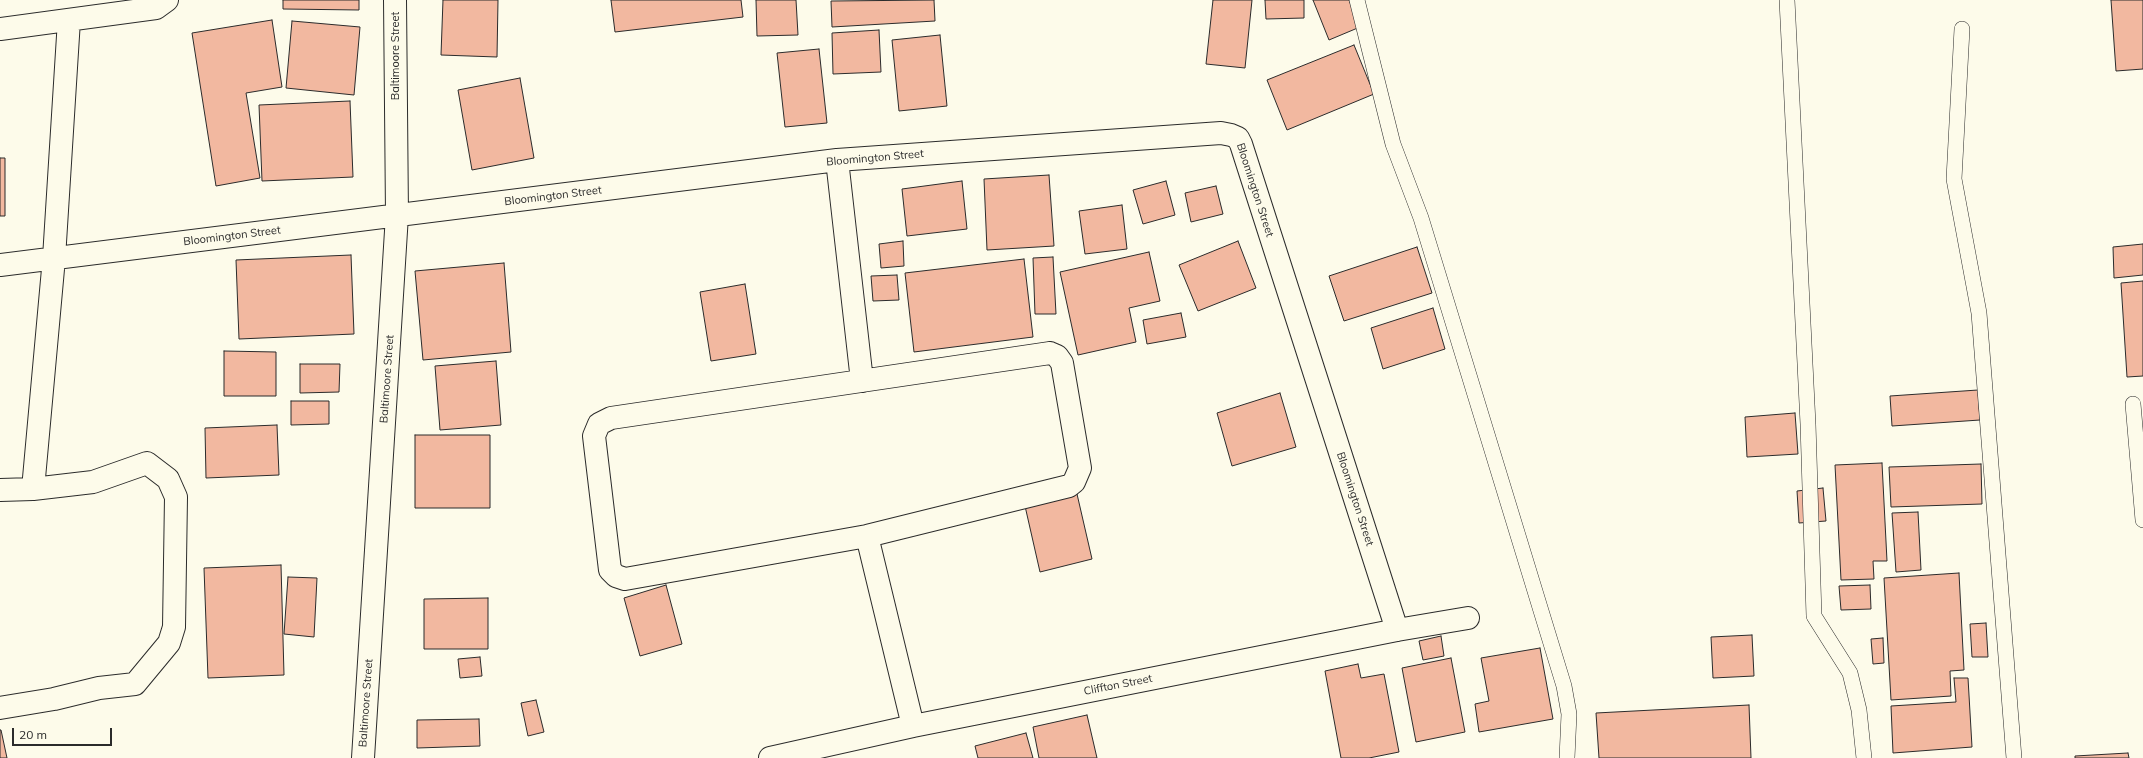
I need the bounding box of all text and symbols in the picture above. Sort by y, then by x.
street label: Baltimoore Street [389,12,403,100]
street label: Bloomington Street [1234,141,1276,239]
street label: Bloomington Street [826,147,924,169]
street label: Bloomington Street [504,183,602,209]
street label: Bloomington Street [183,223,281,249]
street label: Baltimoore Street [377,334,397,424]
street label: Bloomington Street [1334,450,1376,548]
street label: Baltimoore Street [356,658,376,748]
street label: Cliffton Street [1083,672,1153,698]
scale bar [14,720,114,746]
text: 20 m [19,727,47,742]

